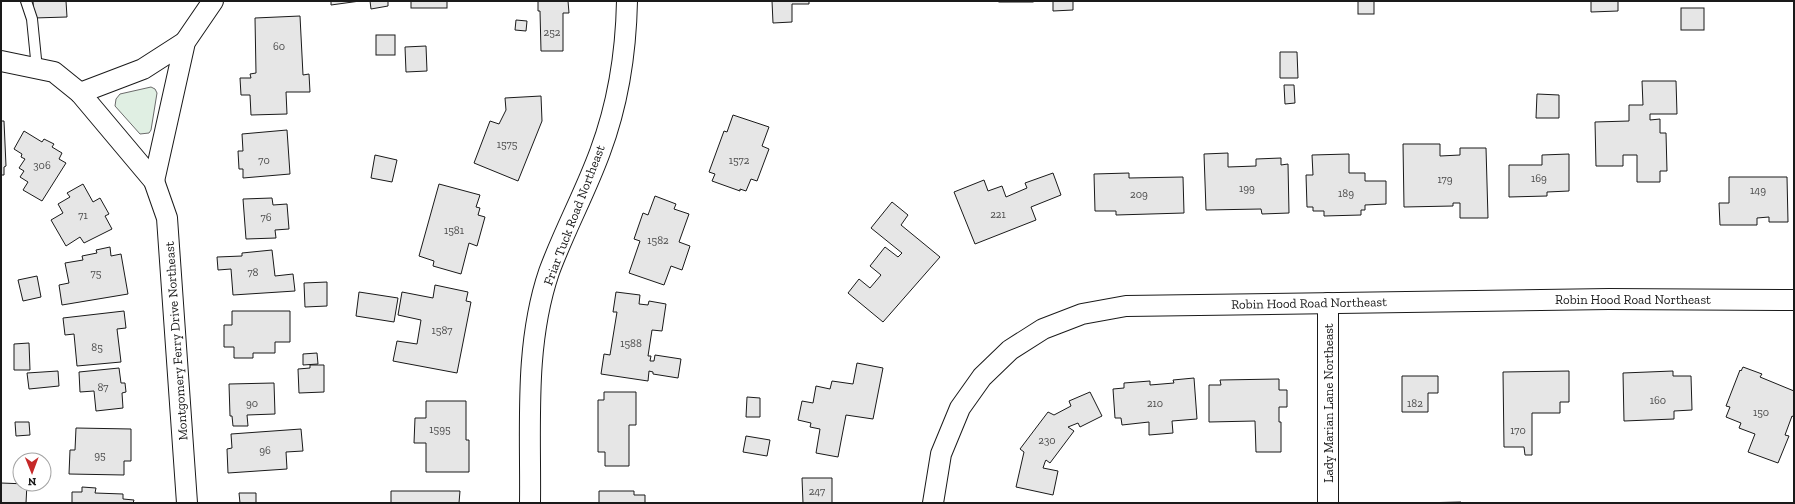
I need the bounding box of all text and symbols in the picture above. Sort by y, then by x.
house number: 252 [544,26,561,39]
house number: 60 [273,40,285,53]
house number: 1575 [497,138,518,151]
street label: Friar Tuck Road Northeast [540,143,608,287]
house number: 70 [258,154,270,167]
house number: 1572 [729,154,750,167]
house number: 306 [33,159,51,172]
house number: 169 [1531,172,1547,185]
house number: 179 [1437,173,1453,186]
house number: 199 [1239,182,1255,195]
house number: 149 [1750,184,1766,197]
house number: 189 [1338,187,1354,200]
house number: 209 [1130,188,1148,201]
house number: 221 [990,208,1007,221]
house number: 71 [78,209,88,222]
house number: 76 [260,211,272,224]
house number: 1581 [444,224,465,237]
house number: 1582 [647,234,669,247]
street label: Montgomery Ferry Drive Northeast [162,241,190,441]
house number: 78 [247,266,259,279]
house number: 75 [91,267,102,280]
street label: Robin Hood Road Northeast [1555,292,1711,307]
street label: Robin Hood Road Northeast [1231,294,1387,312]
street label: Lady Marian Lane Northeast [1321,323,1336,483]
house number: 1587 [432,324,452,337]
house number: 1588 [620,337,642,350]
house number: 85 [91,341,103,354]
house number: 87 [97,381,109,394]
house number: 160 [1650,394,1666,407]
house number: 90 [246,397,258,410]
house number: 210 [1147,397,1163,410]
house number: 182 [1407,397,1423,410]
house number: 150 [1753,406,1769,419]
house number: 1595 [429,423,451,436]
house number: 170 [1510,424,1526,437]
house number: 230 [1038,434,1056,447]
house number: 96 [259,444,271,457]
house number: 95 [94,449,106,462]
north arrow [12,452,52,492]
text: N [27,475,36,488]
house number: 247 [809,485,825,498]

